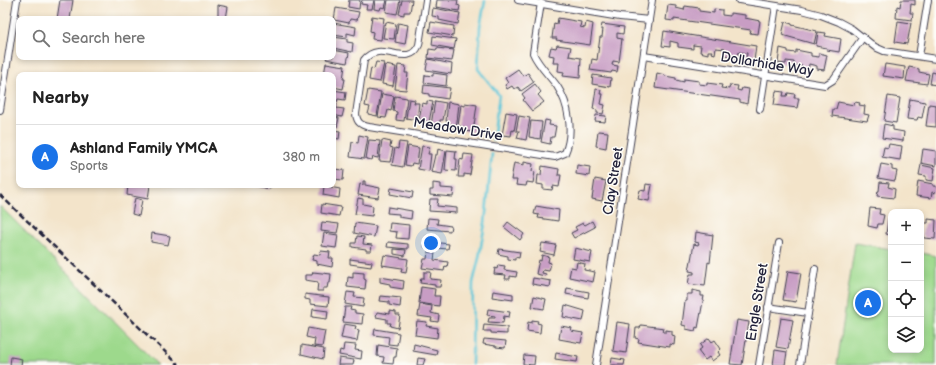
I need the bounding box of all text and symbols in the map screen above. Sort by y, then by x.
search box [16,16,336,60]
icon: search [30,27,52,49]
text: Search here [62,29,145,48]
street label: Dollarhide Way [719,48,815,80]
text: Nearby [32,88,89,108]
street label: Meadow Drive [412,114,504,144]
text: Ashland Family YMCA [70,139,217,158]
street label: Clay Street [599,145,627,216]
text: A [41,149,49,165]
text: 380 m [283,149,320,165]
text: Sports [70,158,108,174]
map controls [888,209,924,353]
button: + [888,209,924,245]
your location [421,233,441,253]
button: − [888,245,924,281]
street label: Engle Street [742,261,772,342]
button: locate [888,281,924,317]
pin: A [855,288,881,318]
button: layers [888,317,924,353]

